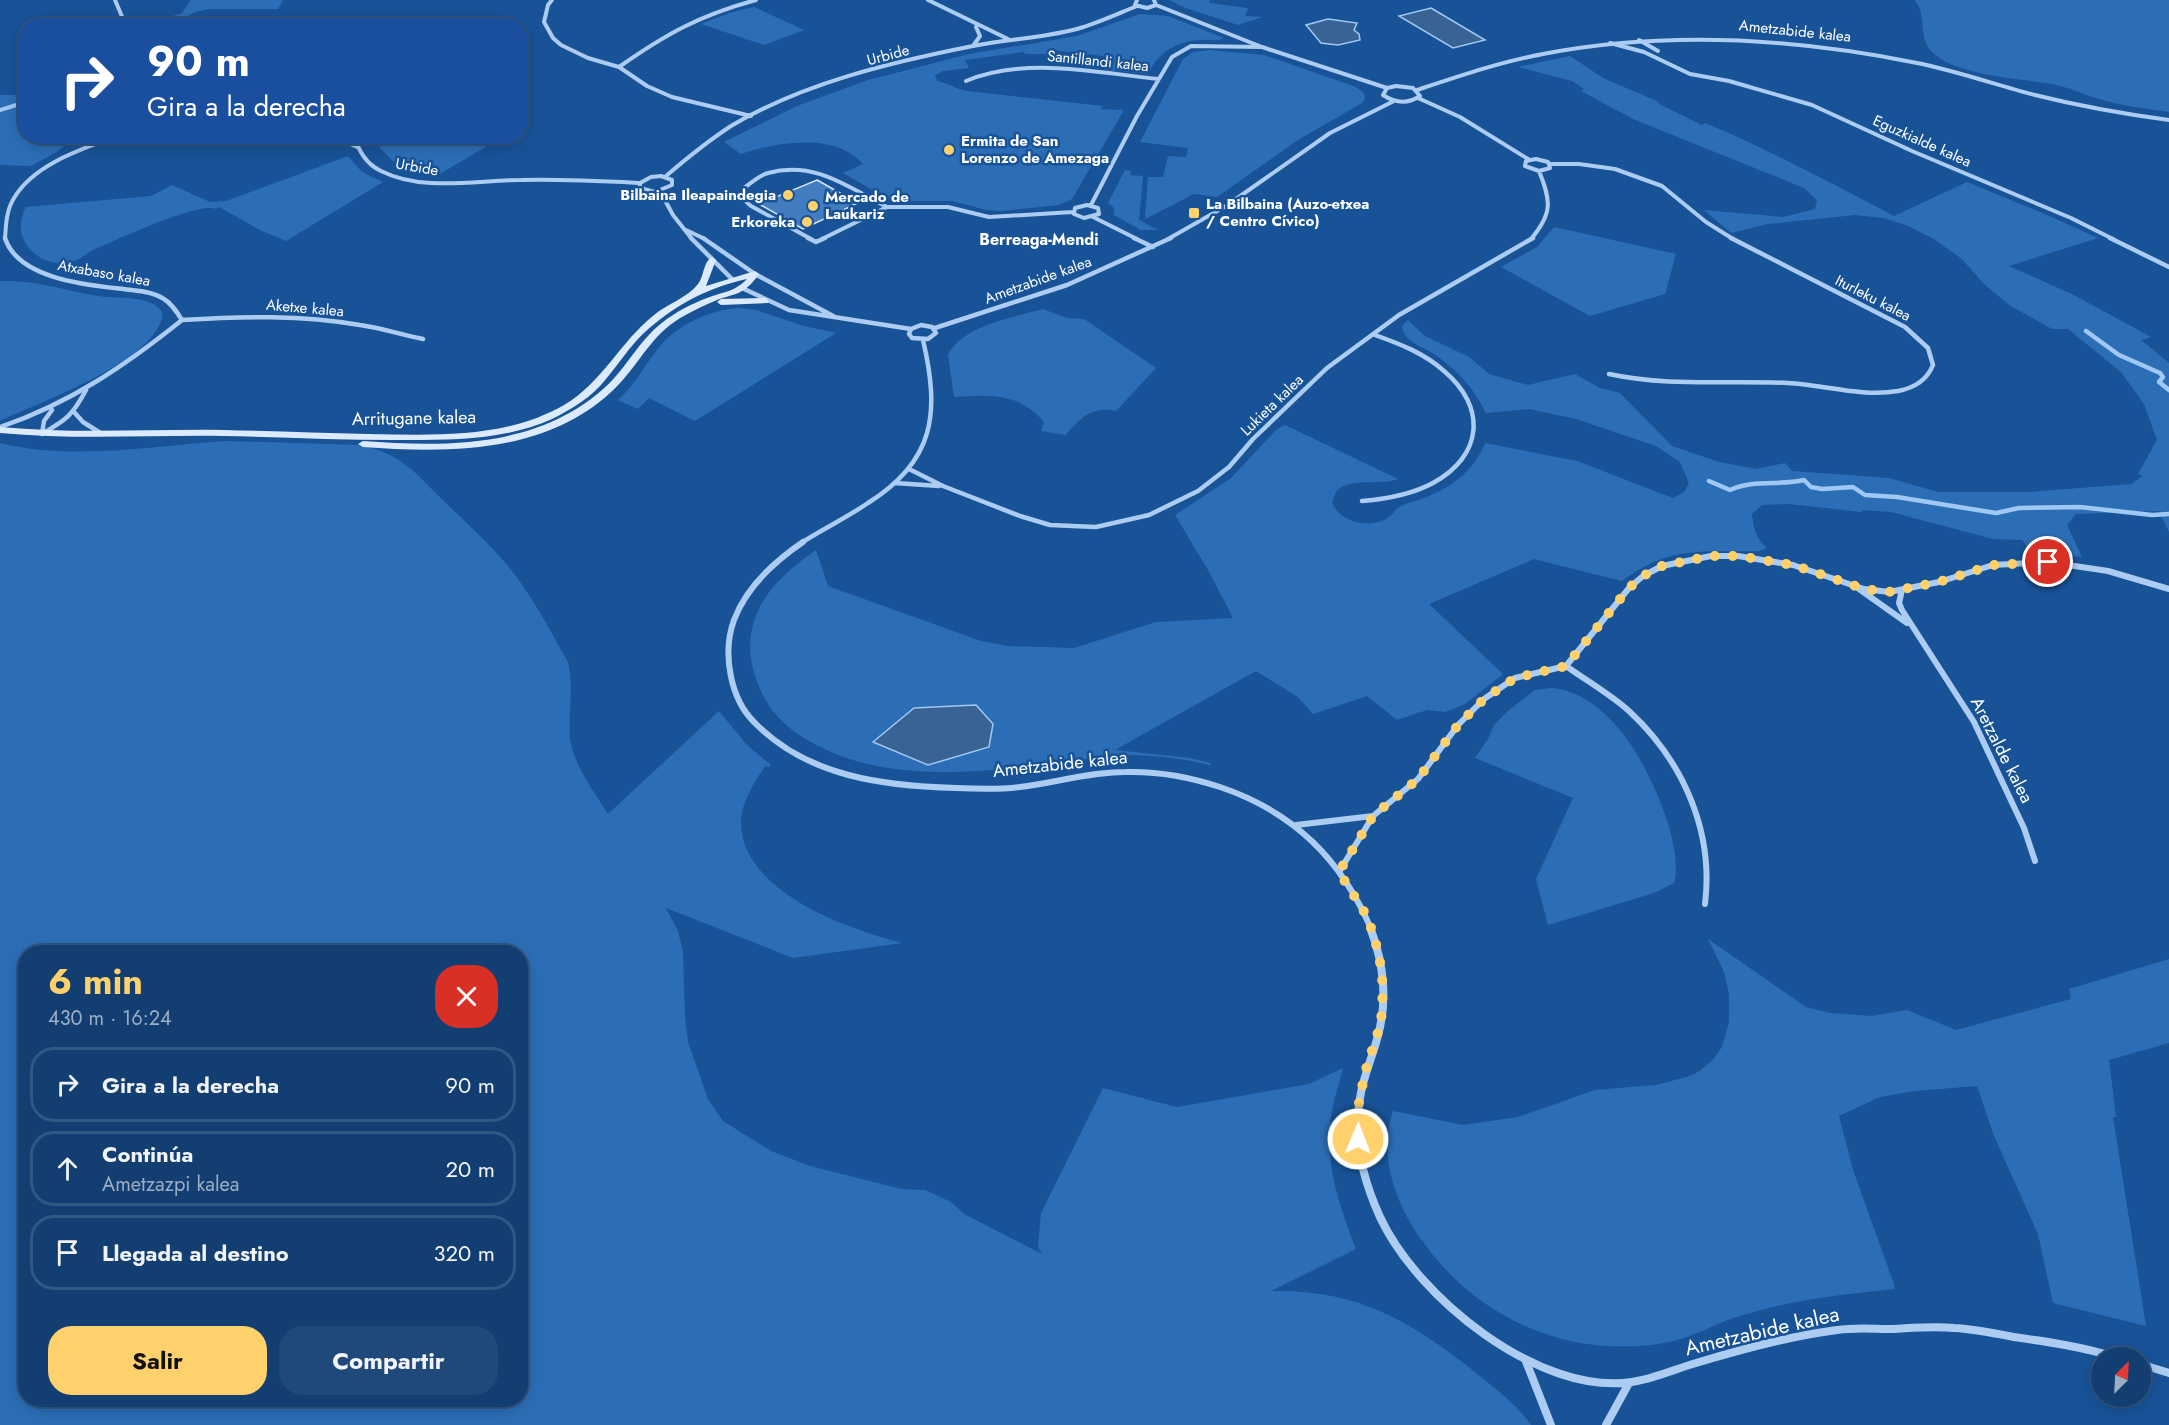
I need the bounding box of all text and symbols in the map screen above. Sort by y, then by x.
street label: Ametzabide kalea [1738,14,1852,48]
text: 90 m [147,31,250,92]
street label: Urbide [864,39,912,71]
icon: right [48,42,126,120]
street label: Santillandi kalea [1046,45,1150,77]
text: Gira a la derecha [147,87,346,126]
street label: Eguzkialde kalea [1869,109,1975,173]
place label: Ermita de San Lorenzo de Amezaga [961,130,1109,169]
marker: Ermita de San Lorenzo de Amezaga [942,143,956,157]
street label: Urbide [394,152,440,182]
place label: Bilbaina Ileapaindegia [620,184,776,206]
place label: Mercado de Laukariz [825,186,909,225]
marker: Bilbaina Ileapaindegia [781,188,795,202]
place label: La Bilbaina (Auzo-etxea / Centro Cívico) [1206,193,1369,232]
marker: Mercado de Laukariz [806,199,820,213]
marker: La Bilbaina (Auzo-etxea / Centro Cívico) [1187,206,1201,220]
place label: Erkoreka [731,211,795,233]
marker: Erkoreka [800,215,814,229]
district label: Berreaga-Mendi [979,228,1099,251]
street label: Ametzabide kalea [981,250,1095,310]
street label: Atxabaso kalea [56,254,152,292]
street label: Iturleku kalea [1831,269,1915,327]
street label: Aketxe kalea [265,294,345,322]
street label: Lukieta kalea [1236,369,1308,441]
street label: Arritugane kalea [352,404,476,432]
pin [2022,536,2073,587]
icon: arrive [2031,545,2064,578]
street label: Aretzalde kalea [1964,692,2040,808]
street label: Ametzabide kalea [992,744,1128,784]
text: 6 min [48,955,143,1007]
button: close [435,965,498,1028]
text: 430 m · 16:24 [48,1004,172,1033]
icon: right [51,1068,84,1101]
text: Gira a la derecha [102,1069,279,1101]
text: 90 m [445,1069,495,1101]
position arrow [1326,1107,1390,1171]
text: Continúa [102,1138,193,1170]
icon: ahead [51,1152,84,1185]
text: 20 m [446,1153,495,1185]
text: Ametzazpi kalea [102,1170,239,1199]
icon: arrive [51,1236,84,1269]
text: Llegada al destino [102,1237,289,1269]
text: 320 m [434,1237,495,1269]
street label: Ametzabide kalea [1682,1299,1842,1363]
button: Salir [48,1326,267,1395]
button: Compartir [279,1326,498,1395]
north arrow [2091,1347,2151,1407]
map controls [2091,1347,2151,1407]

